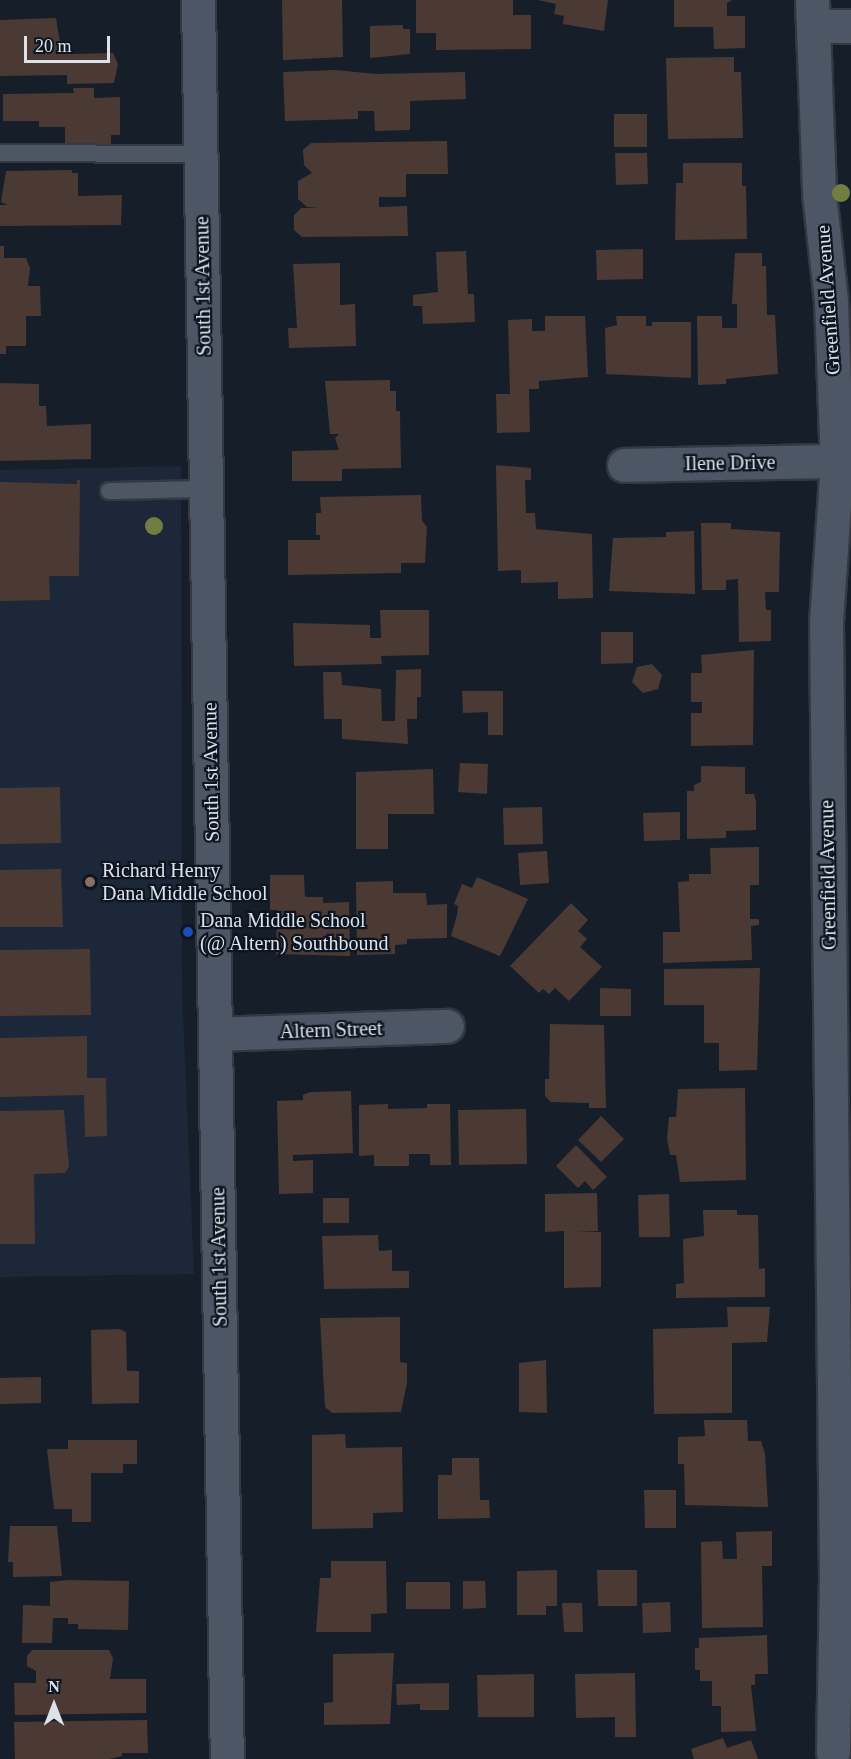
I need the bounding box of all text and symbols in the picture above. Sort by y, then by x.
scale bar [27,24,112,62]
text: 20 m [35,36,72,56]
street label: South 1st Avenue [190,215,216,357]
street label: Greenfield Avenue [811,224,845,376]
street label: Ilene Drive [685,450,775,476]
street label: South 1st Avenue [198,701,224,843]
street label: Greenfield Avenue [815,799,841,951]
place label: Richard Henry Dana Middle School [102,858,268,905]
marker: Richard Henry Dana Middle School [83,875,97,889]
place label: Dana Middle School (@ Altern) Southbound [200,909,390,956]
marker: Dana Middle School (@ Altern) Southbound [181,925,195,939]
street label: Altern Street [279,1016,383,1044]
street label: South 1st Avenue [206,1186,232,1328]
north arrow [24,1675,84,1735]
text: N [48,1678,60,1695]

